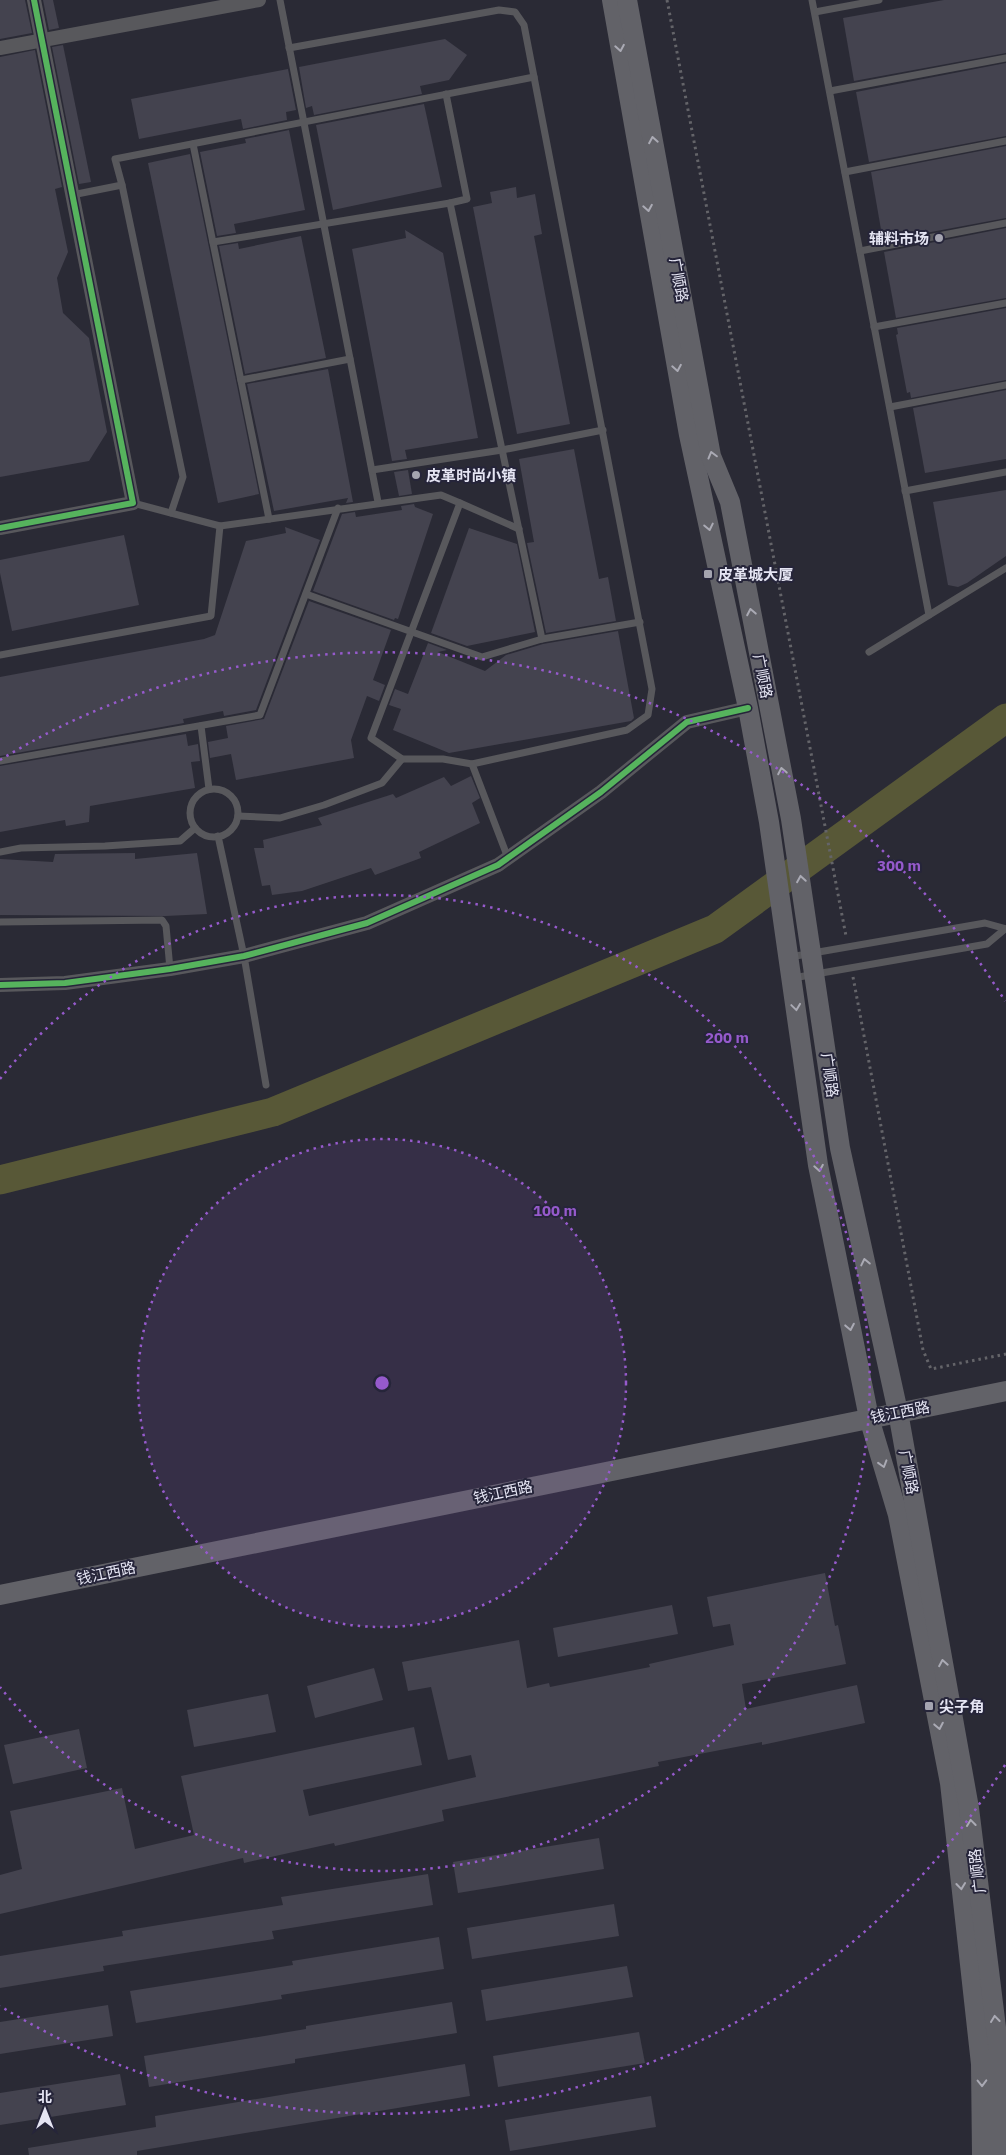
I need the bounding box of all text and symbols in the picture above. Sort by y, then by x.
one-way arrow [615,44,625,52]
one-way arrow [649,136,659,145]
one-way arrow [643,204,653,212]
place label: 辅料市场 [869,229,929,248]
marker: 辅料市场 [933,232,945,244]
street label: 广顺路 [666,256,692,304]
one-way arrow [671,364,681,372]
one-way arrow [707,450,718,459]
place label: 皮革时尚小镇 [426,466,516,485]
marker: 皮革时尚小镇 [410,469,422,481]
one-way arrow [704,523,714,532]
place label: 皮革城大厦 [718,565,793,584]
marker: 皮革城大厦 [702,568,714,580]
one-way arrow [746,607,757,616]
street label: 广顺路 [749,652,777,700]
one-way arrow [777,767,788,776]
text: 300 m [877,856,921,875]
one-way arrow [796,875,806,884]
one-way arrow [790,1003,801,1011]
text: 200 m [705,1028,749,1047]
street label: 广顺路 [817,1051,843,1099]
one-way arrow [813,1164,823,1172]
text: 100 m [533,1201,577,1220]
one-way arrow [860,1258,871,1267]
one-way arrow [845,1323,855,1332]
centre of rings [373,1374,391,1392]
street label: 钱江西路 [869,1397,931,1427]
street label: 广顺路 [895,1448,923,1496]
one-way arrow [877,1460,887,1468]
street label: 钱江西路 [472,1476,534,1508]
street label: 钱江西路 [75,1557,137,1589]
one-way arrow [939,1658,949,1667]
place label: 尖子角 [939,1697,984,1716]
marker: 尖子角 [923,1700,935,1712]
one-way arrow [933,1721,943,1730]
one-way arrow [966,1819,977,1827]
street label: 广顺路 [965,1848,989,1894]
one-way arrow [955,1883,966,1891]
one-way arrow [990,2015,1001,2023]
one-way arrow [976,2079,987,2087]
north arrow [20,2085,70,2135]
text: 北 [38,2088,52,2106]

